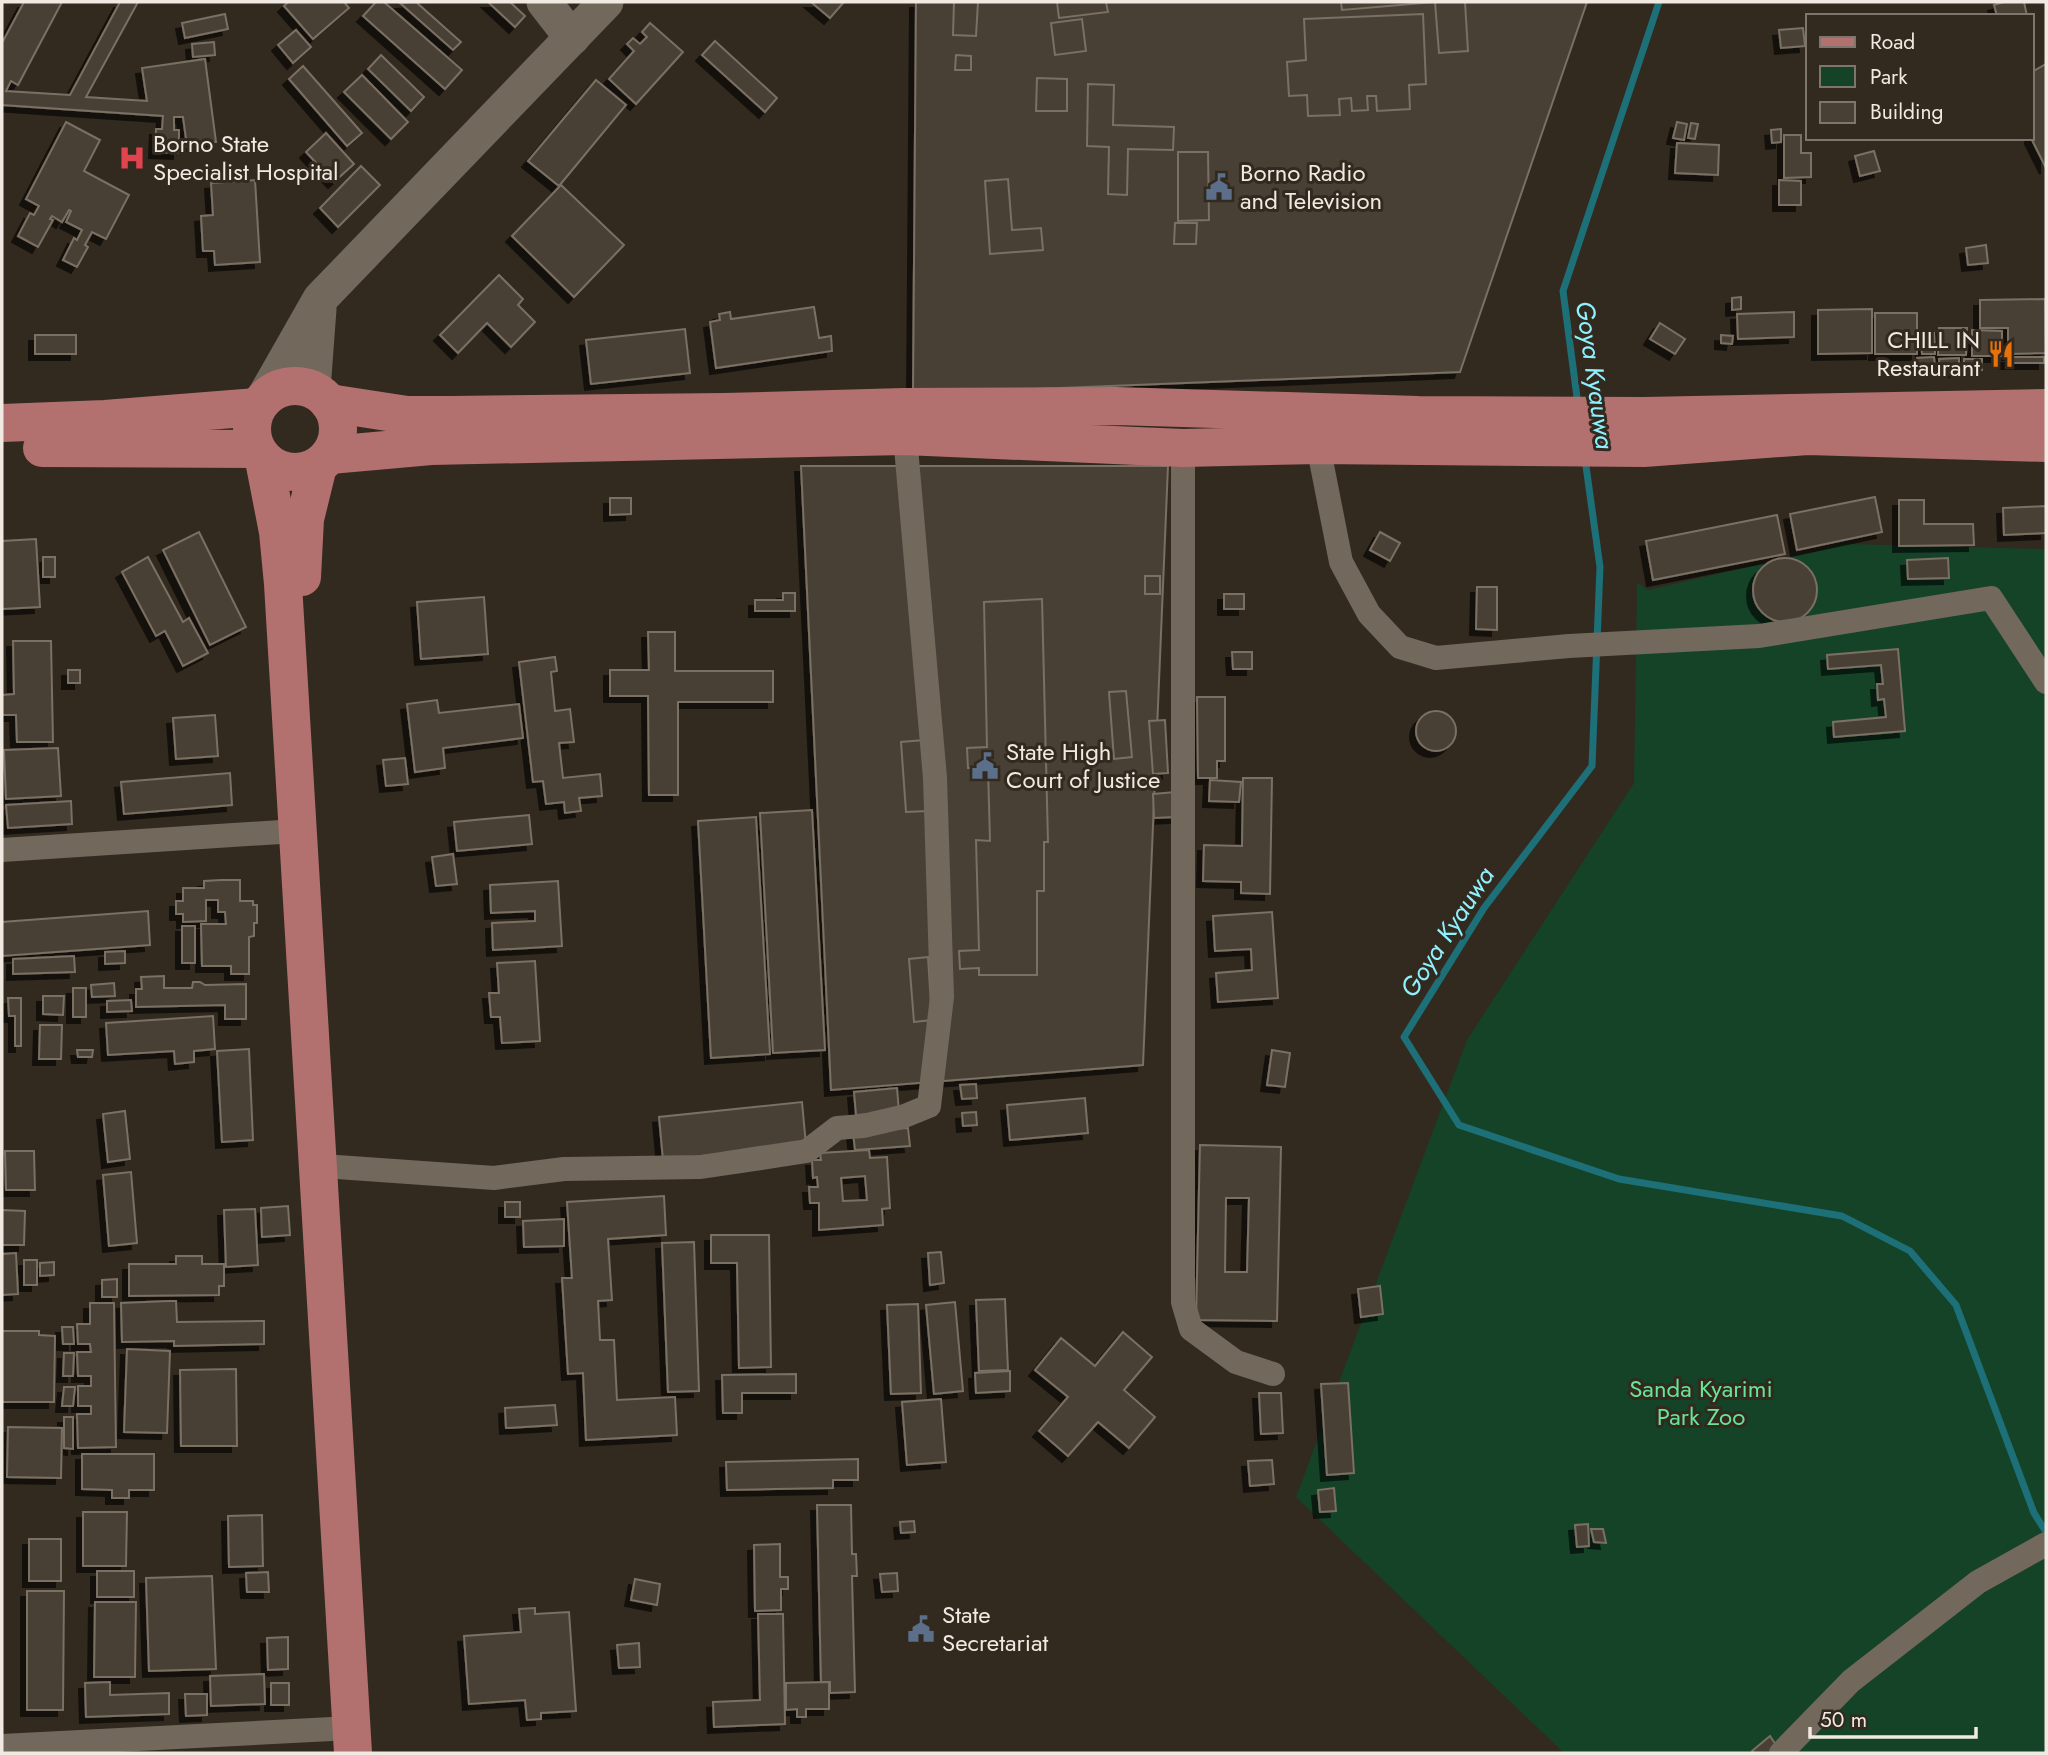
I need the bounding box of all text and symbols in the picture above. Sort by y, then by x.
legend [1806,14,2034,140]
text: Road [1870,27,1915,57]
text: Park [1870,62,1908,92]
text: Building [1870,97,1943,127]
place label: Borno State Specialist Hospital [153,126,339,189]
hospital icon: Borno State Specialist Hospital [117,143,147,173]
place label: Borno Radio and Television [1240,155,1382,218]
public building icon: Borno Radio and Television [1204,172,1234,202]
water label: Goya Kyauwa [1566,298,1624,452]
place label: CHILL IN Restaurant [1876,322,1980,385]
restaurant icon: CHILL IN Restaurant [1986,339,2016,369]
place label: State High Court of Justice [1006,734,1160,797]
public building icon: State High Court of Justice [970,751,1000,781]
water label: Goya Kyauwa [1390,858,1504,1005]
park label: Sanda Kyarimi Park Zoo [1629,1371,1773,1434]
place label: State Secretariat [942,1597,1049,1660]
public building icon: State Secretariat [906,1614,936,1644]
scale bar [1810,1696,1976,1740]
text: 50 m [1820,1705,1867,1735]

